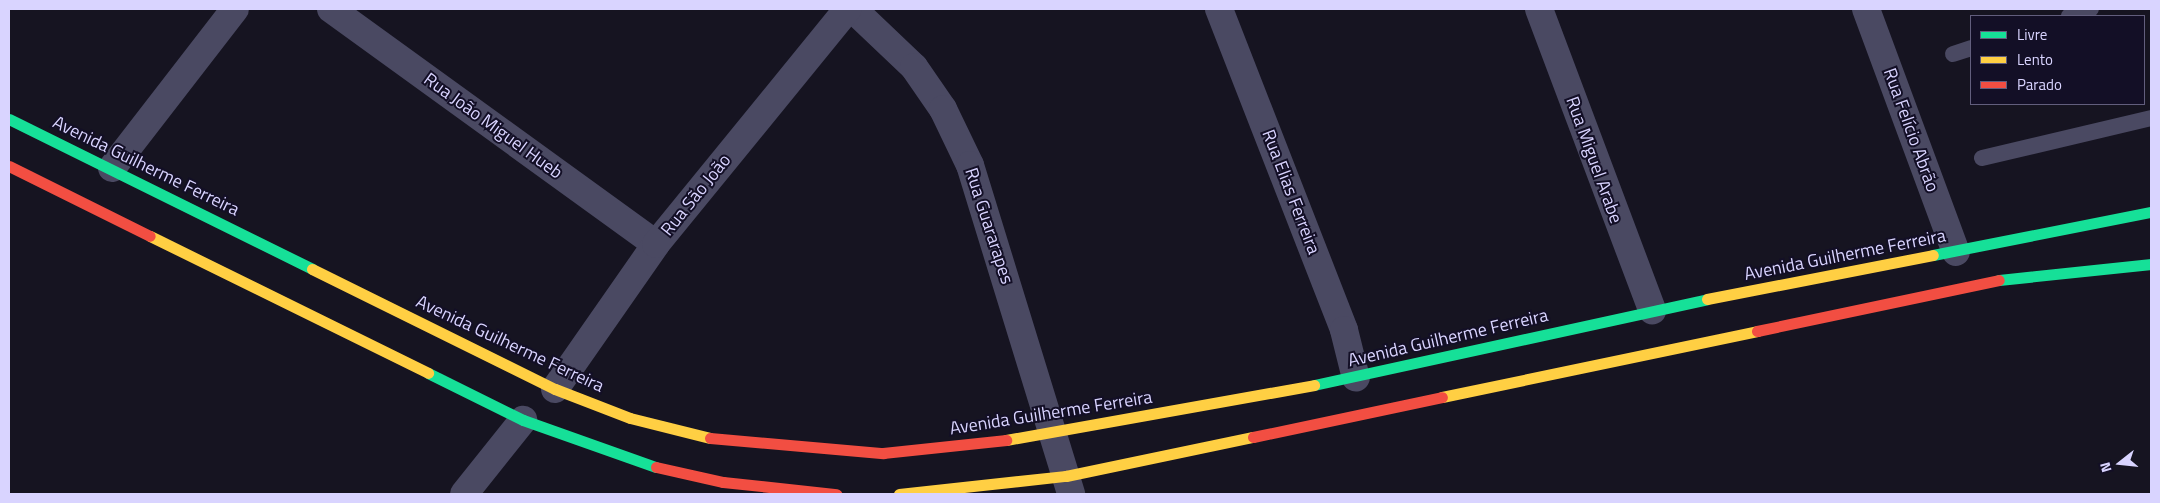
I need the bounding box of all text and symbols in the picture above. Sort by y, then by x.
legend [1970,15,2145,105]
text: Livre [2017,23,2047,46]
text: Lento [2017,48,2053,71]
street label: Rua Felício Abrão [1879,65,1943,195]
street label: Rua João Miguel Hueb [419,68,567,184]
text: Parado [2017,73,2062,96]
street label: Rua Miguel Arabe [1561,94,1627,226]
street label: Avenida Guilherme Ferreira [49,111,243,221]
street label: Rua Elias Ferreira [1257,127,1325,257]
street label: Rua São João [656,150,736,240]
street label: Rua Guararapes [960,165,1018,287]
street label: Avenida Guilherme Ferreira [1742,225,1948,285]
street label: Avenida Guilherme Ferreira [413,291,607,397]
street label: Avenida Guilherme Ferreira [1346,304,1550,372]
street label: Avenida Guilherme Ferreira [948,386,1154,440]
north arrow [2095,438,2145,488]
text: N [2094,460,2117,475]

